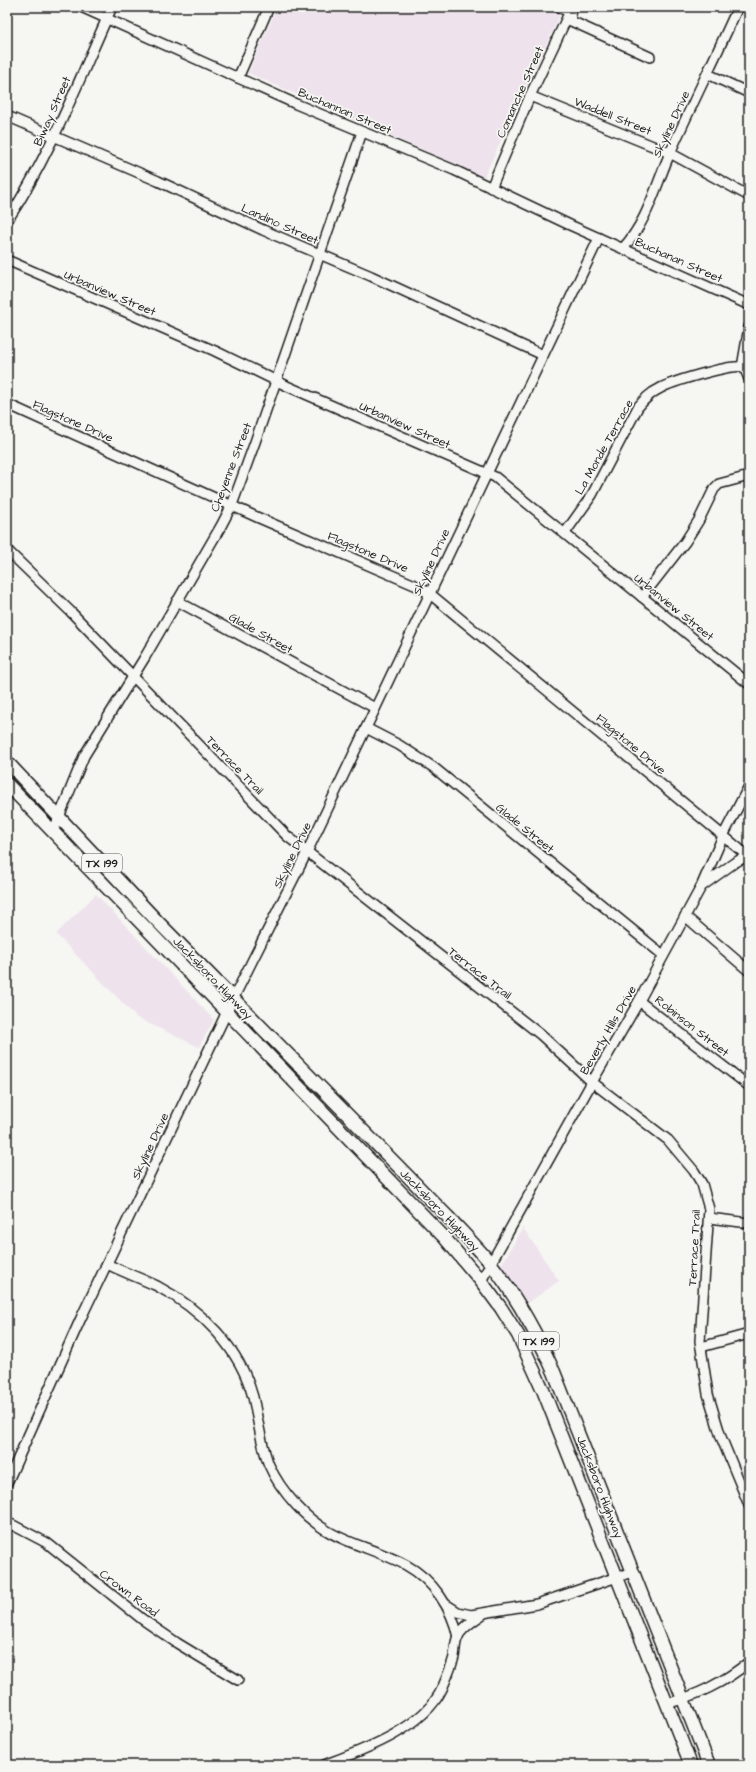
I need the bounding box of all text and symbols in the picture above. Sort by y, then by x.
street label: Comanche Street [493,44,548,141]
street label: Biway Street [30,74,76,149]
street label: Buchannan Street [295,84,394,139]
street label: Skyline Drive [649,88,695,161]
street label: Waddell Street [572,93,654,140]
street label: Landino Street [238,200,321,249]
street label: Buchanan Street [632,234,725,287]
street label: Urbanview Street [61,266,158,321]
street label: Flagstone Drive [29,396,116,448]
street label: La Monde Terrace [571,396,638,498]
street label: Urbanview Street [356,398,453,453]
street label: Cheyenne Street [207,420,257,515]
street label: Skyline Drive [409,526,455,599]
street label: Flagstone Drive [324,528,411,578]
street label: Urbanview Street [630,570,717,645]
street label: Glade Street [226,609,296,658]
street label: Flagstone Drive [592,710,670,780]
street label: Terrace Trail [202,732,267,799]
street label: Glade Street [492,800,558,857]
street label: Skyline Drive [269,819,317,892]
road number: TX 199 [82,854,122,872]
street label: Jacksboro Highway [168,933,257,1024]
street label: Terrace Trail [444,943,515,1004]
street label: Beverly Hills Drive [576,982,642,1078]
street label: Robinson Street [651,992,733,1061]
street label: Skyline Drive [128,1110,174,1183]
street label: Jacksboro Highway [395,1165,484,1256]
street label: Terrace Trail [684,1209,705,1286]
road number: TX 199 [519,1332,559,1350]
street label: Jacksboro Highway [571,1433,627,1542]
street label: Crown Road [96,1566,162,1621]

